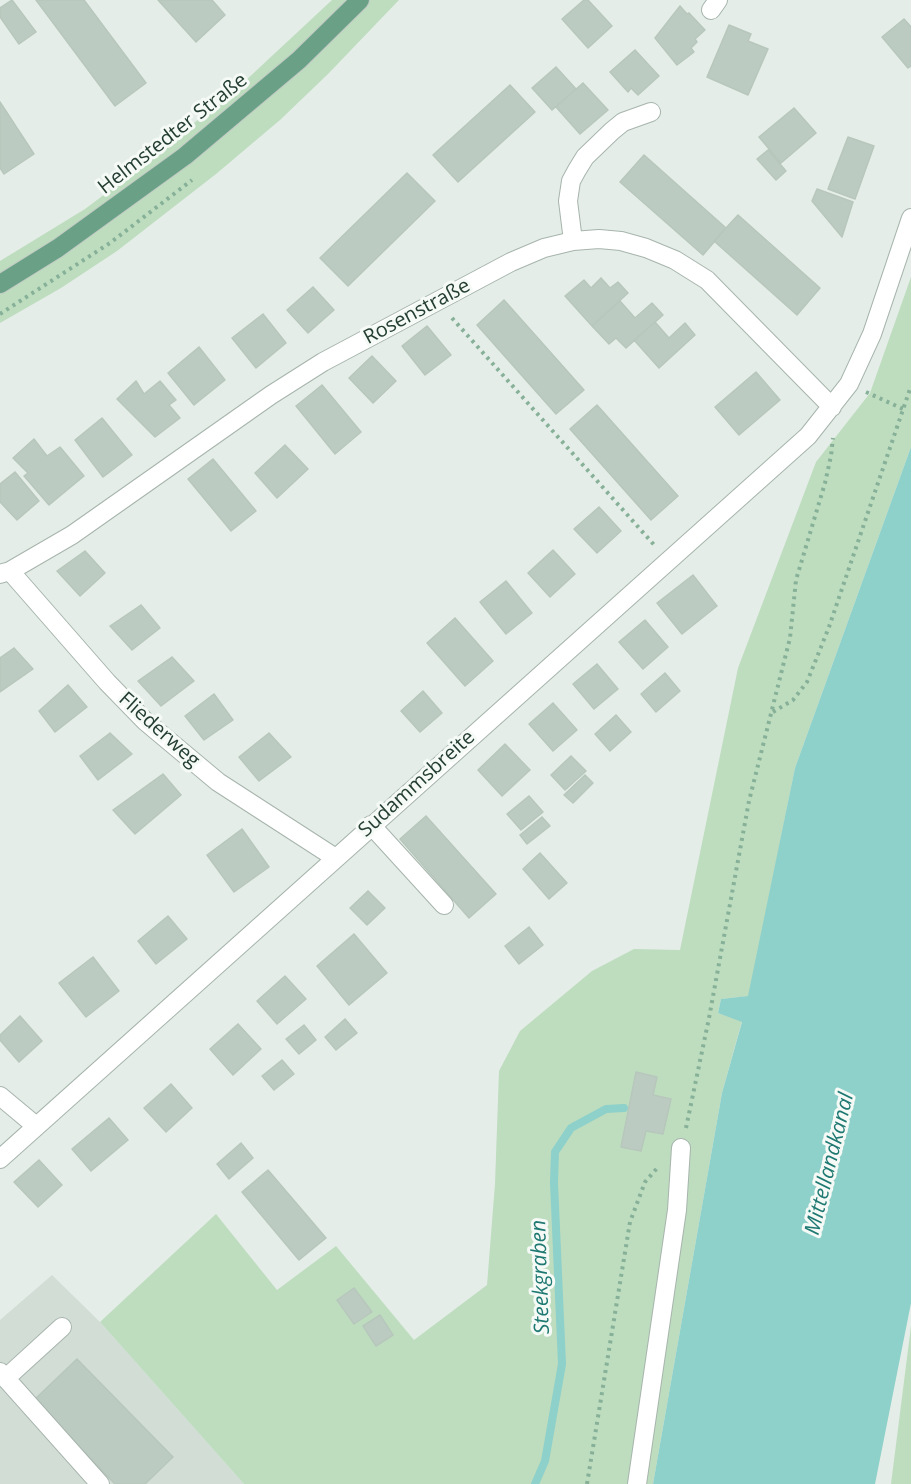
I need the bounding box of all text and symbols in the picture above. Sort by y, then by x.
street label: Helmstedter Straße [94,68,252,200]
street label: Rosenstraße [360,274,474,350]
street label: Fliederweg [113,687,205,773]
street label: Sudammsbreite [354,726,480,842]
water label: Mittellandkanal [800,1090,860,1238]
water label: Steekgraben [526,1219,556,1335]

